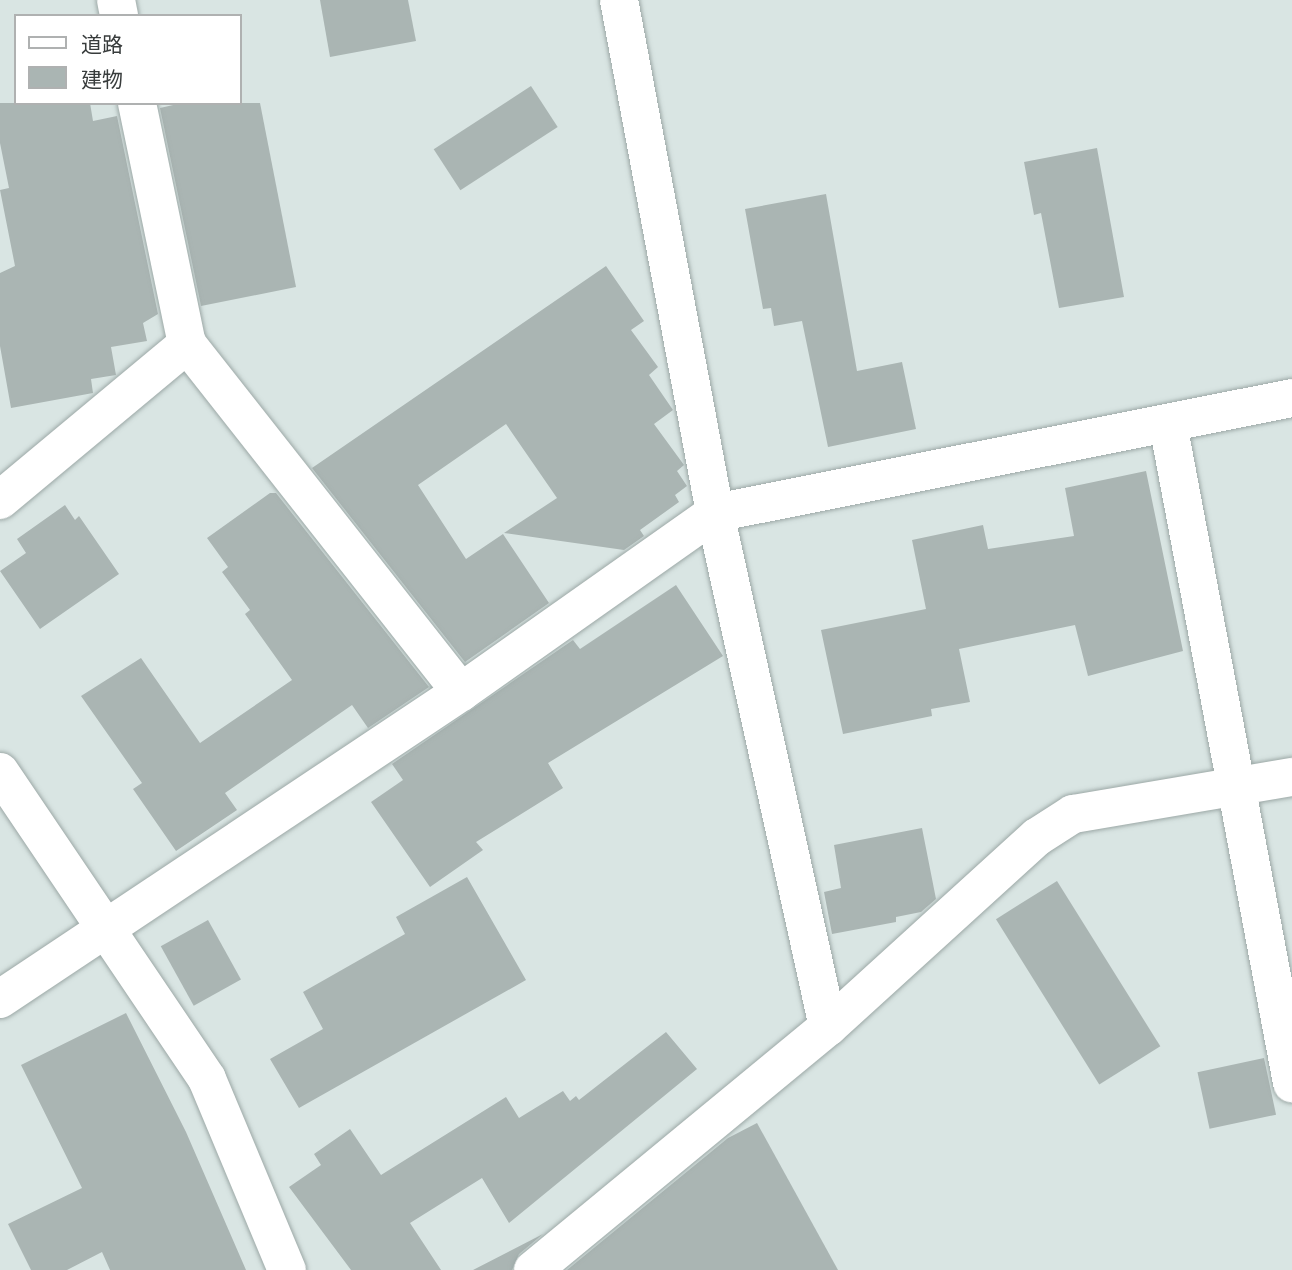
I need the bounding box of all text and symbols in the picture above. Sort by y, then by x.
legend [14,14,242,105]
text: 道路 [81,31,123,58]
text: 建物 [81,66,123,93]

